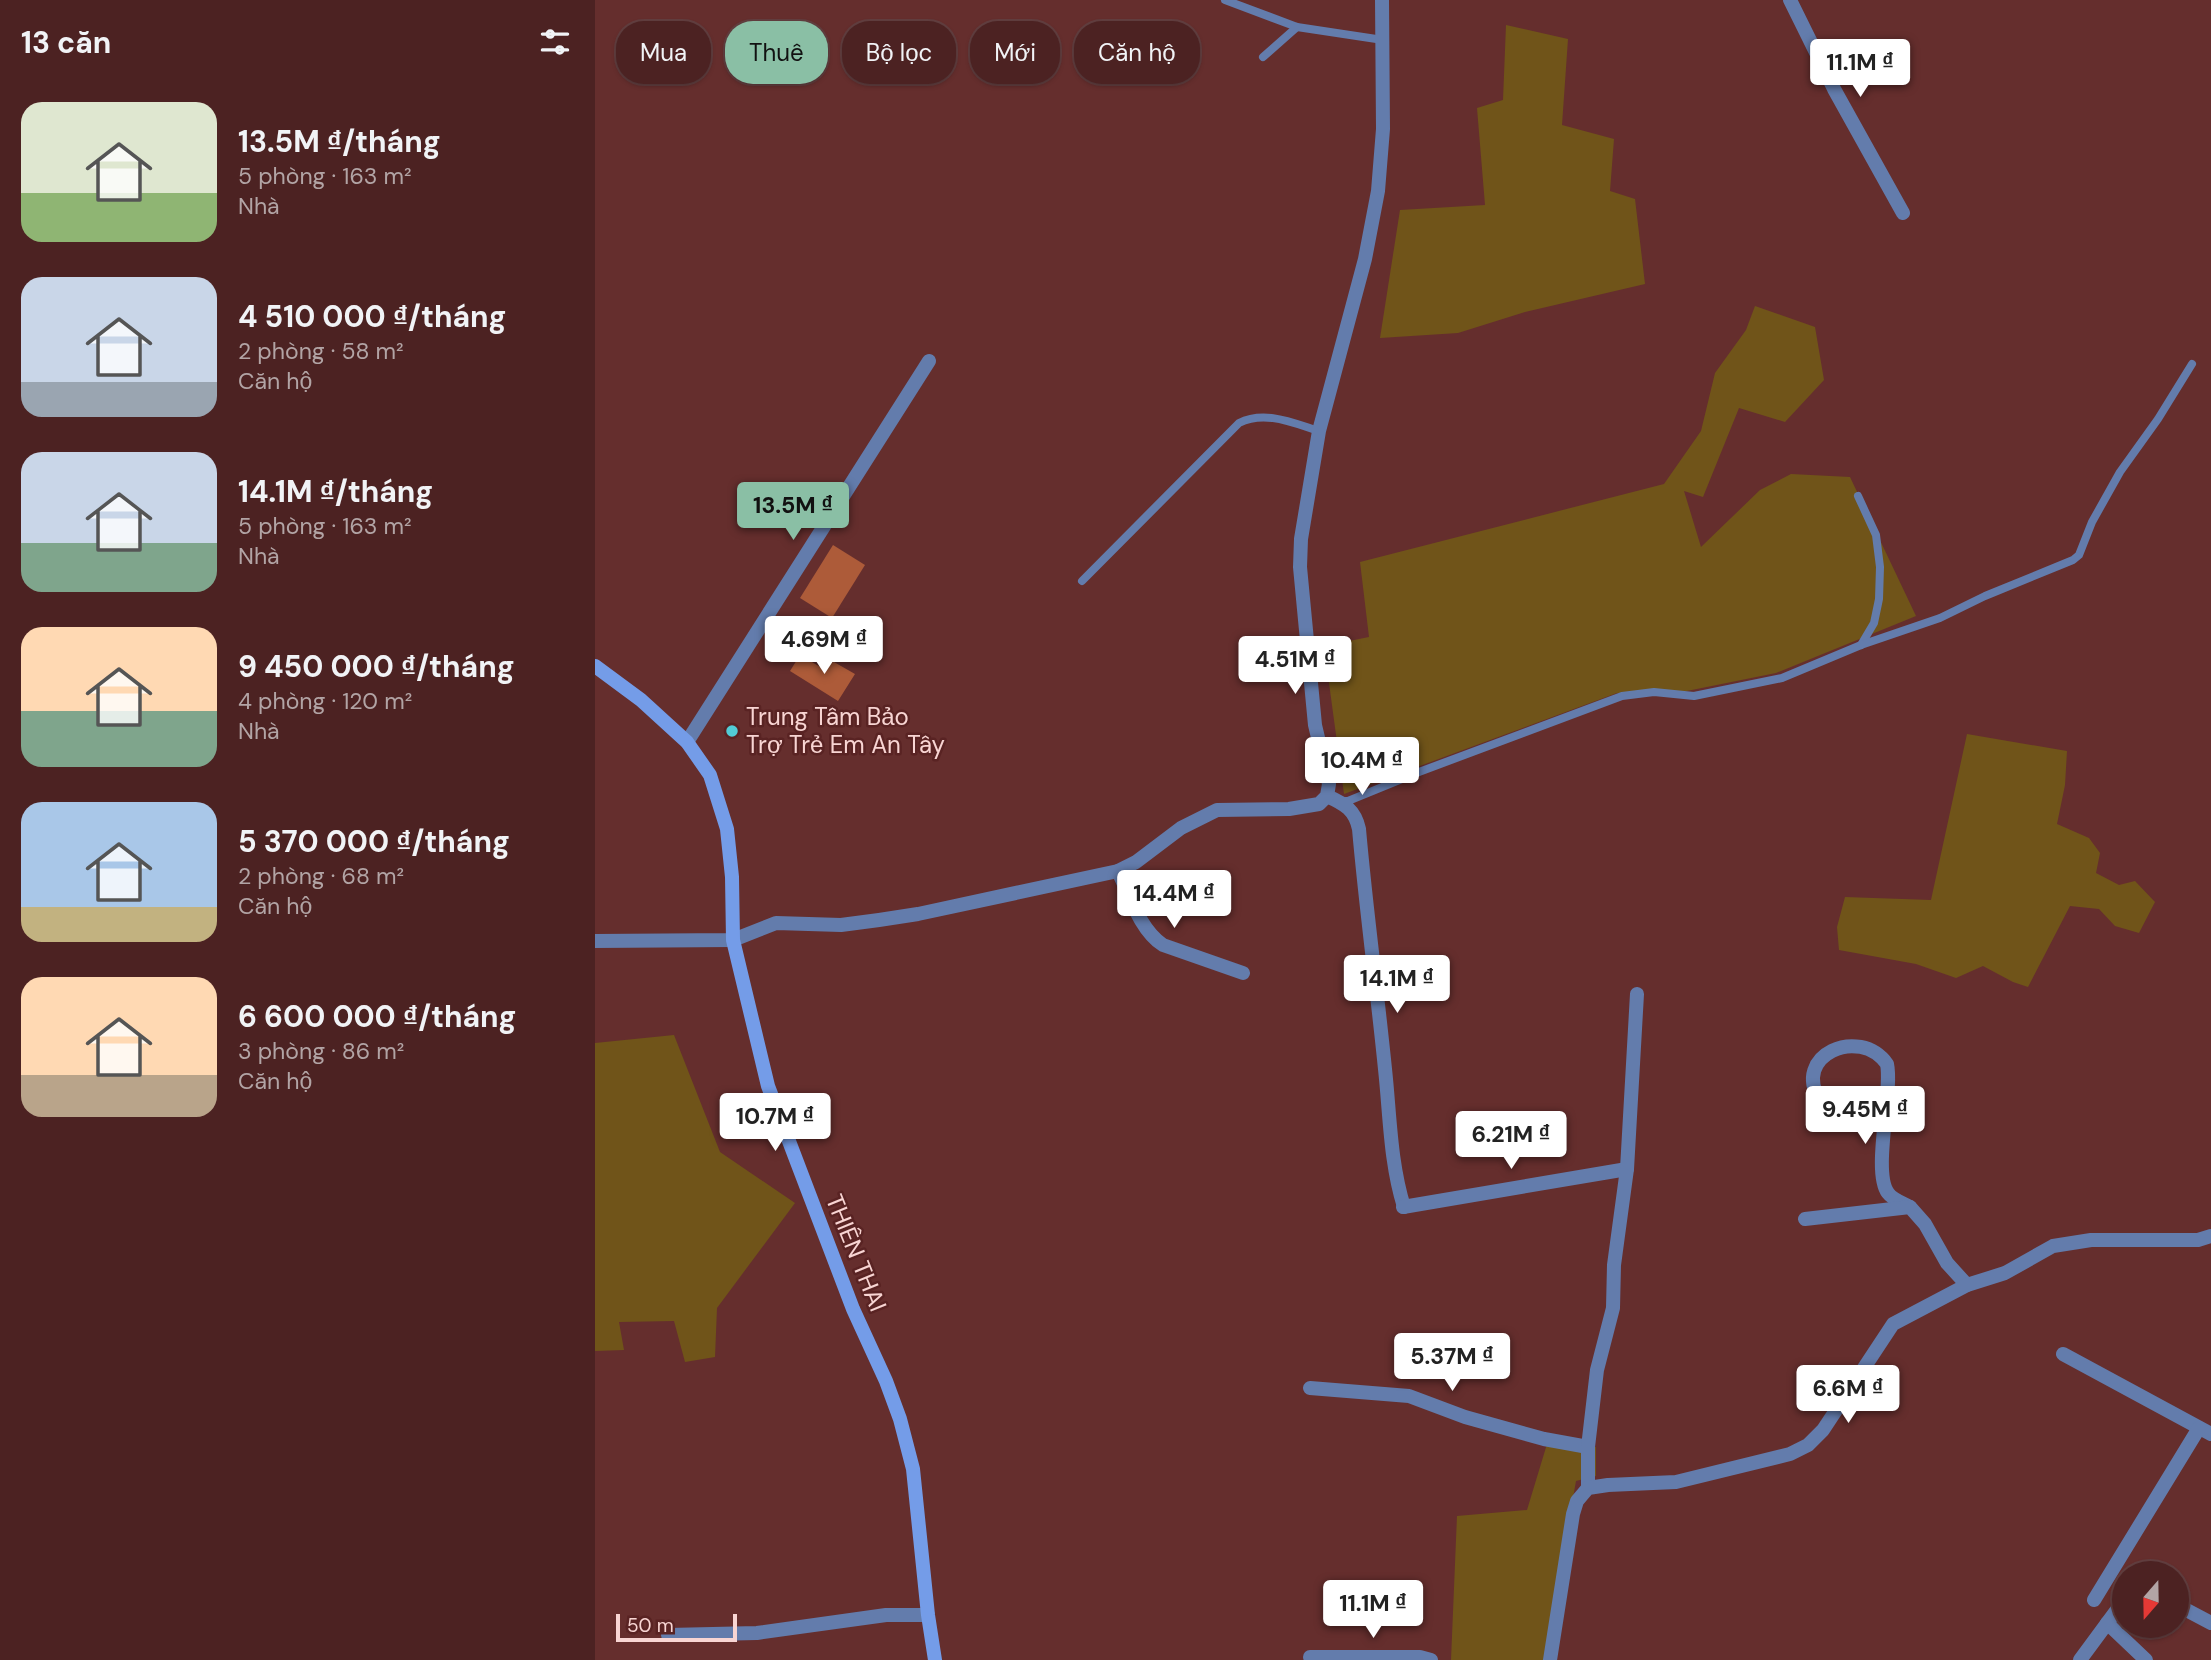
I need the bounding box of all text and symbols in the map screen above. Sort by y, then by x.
chip: Mua [616,21,711,84]
chip: Thuê [725,21,828,84]
chip: Bộ lọc [842,21,956,84]
chip: Mới [970,21,1060,84]
chip: Căn hộ [1074,21,1200,84]
text: 13 căn [21,23,111,62]
icon: filters [536,23,574,61]
pin: 11.1M ₫ [1795,40,1925,99]
text: 11.1M ₫ [1826,47,1894,77]
text: 13.5M ₫/tháng [238,122,441,161]
icon: home [77,130,161,214]
text: 5 phòng · 163 m² [238,161,412,191]
text: Nhà [238,191,280,221]
text: 4 510 000 ₫/tháng [238,297,506,336]
icon: home [77,305,161,389]
text: 2 phòng · 58 m² [238,336,404,366]
text: Căn hộ [238,366,312,396]
text: 14.1M ₫/tháng [238,472,433,511]
icon: home [77,480,161,564]
pin: 13.5M ₫ [728,482,858,542]
text: 13.5M ₫ [753,490,833,520]
text: 5 phòng · 163 m² [238,511,412,541]
text: Nhà [238,541,280,571]
pin: 4.69M ₫ [759,616,889,676]
text: 4.69M ₫ [781,624,867,654]
pin: 4.51M ₫ [1230,636,1360,696]
text: 4.51M ₫ [1254,644,1336,674]
text: 9 450 000 ₫/tháng [238,647,515,686]
icon: home [77,655,161,739]
text: 4 phòng · 120 m² [238,686,412,716]
place label: Trung Tâm Bảo Trợ Trẻ Em An Tây [746,701,945,760]
text: Nhà [238,716,280,746]
marker: Trung Tâm Bảo Trợ Trẻ Em An Tây [724,723,740,739]
pin: 10.4M ₫ [1297,738,1427,797]
text: 10.4M ₫ [1321,745,1403,775]
text: 5 370 000 ₫/tháng [238,822,510,861]
icon: home [77,830,161,914]
text: 2 phòng · 68 m² [238,861,404,891]
pin: 14.4M ₫ [1109,870,1239,930]
text: 14.4M ₫ [1133,878,1215,908]
text: Căn hộ [238,891,312,921]
pin: 14.1M ₫ [1332,956,1462,1015]
text: 14.1M ₫ [1360,963,1434,993]
text: 6 600 000 ₫/tháng [238,997,517,1036]
icon: home [77,1005,161,1089]
text: 3 phòng · 86 m² [238,1036,404,1066]
text: Căn hộ [238,1066,312,1096]
pin: 9.45M ₫ [1800,1086,1930,1146]
pin: 10.7M ₫ [710,1094,840,1153]
text: 9.45M ₫ [1822,1094,1908,1124]
text: 10.7M ₫ [736,1101,814,1131]
pin: 6.21M ₫ [1446,1112,1576,1171]
text: 6.21M ₫ [1472,1119,1550,1149]
street label: THIÊN THAI [819,1190,894,1316]
pin: 5.37M ₫ [1387,1334,1517,1393]
text: 5.37M ₫ [1410,1341,1494,1371]
pin: 6.6M ₫ [1791,1366,1905,1425]
text: 6.6M ₫ [1812,1373,1884,1403]
north arrow [2112,1561,2189,1638]
map controls [2112,1561,2189,1638]
pin: 11.1M ₫ [1308,1580,1438,1640]
text: 11.1M ₫ [1339,1588,1407,1618]
scale bar [616,1611,737,1643]
text: 50 m [627,1613,674,1638]

